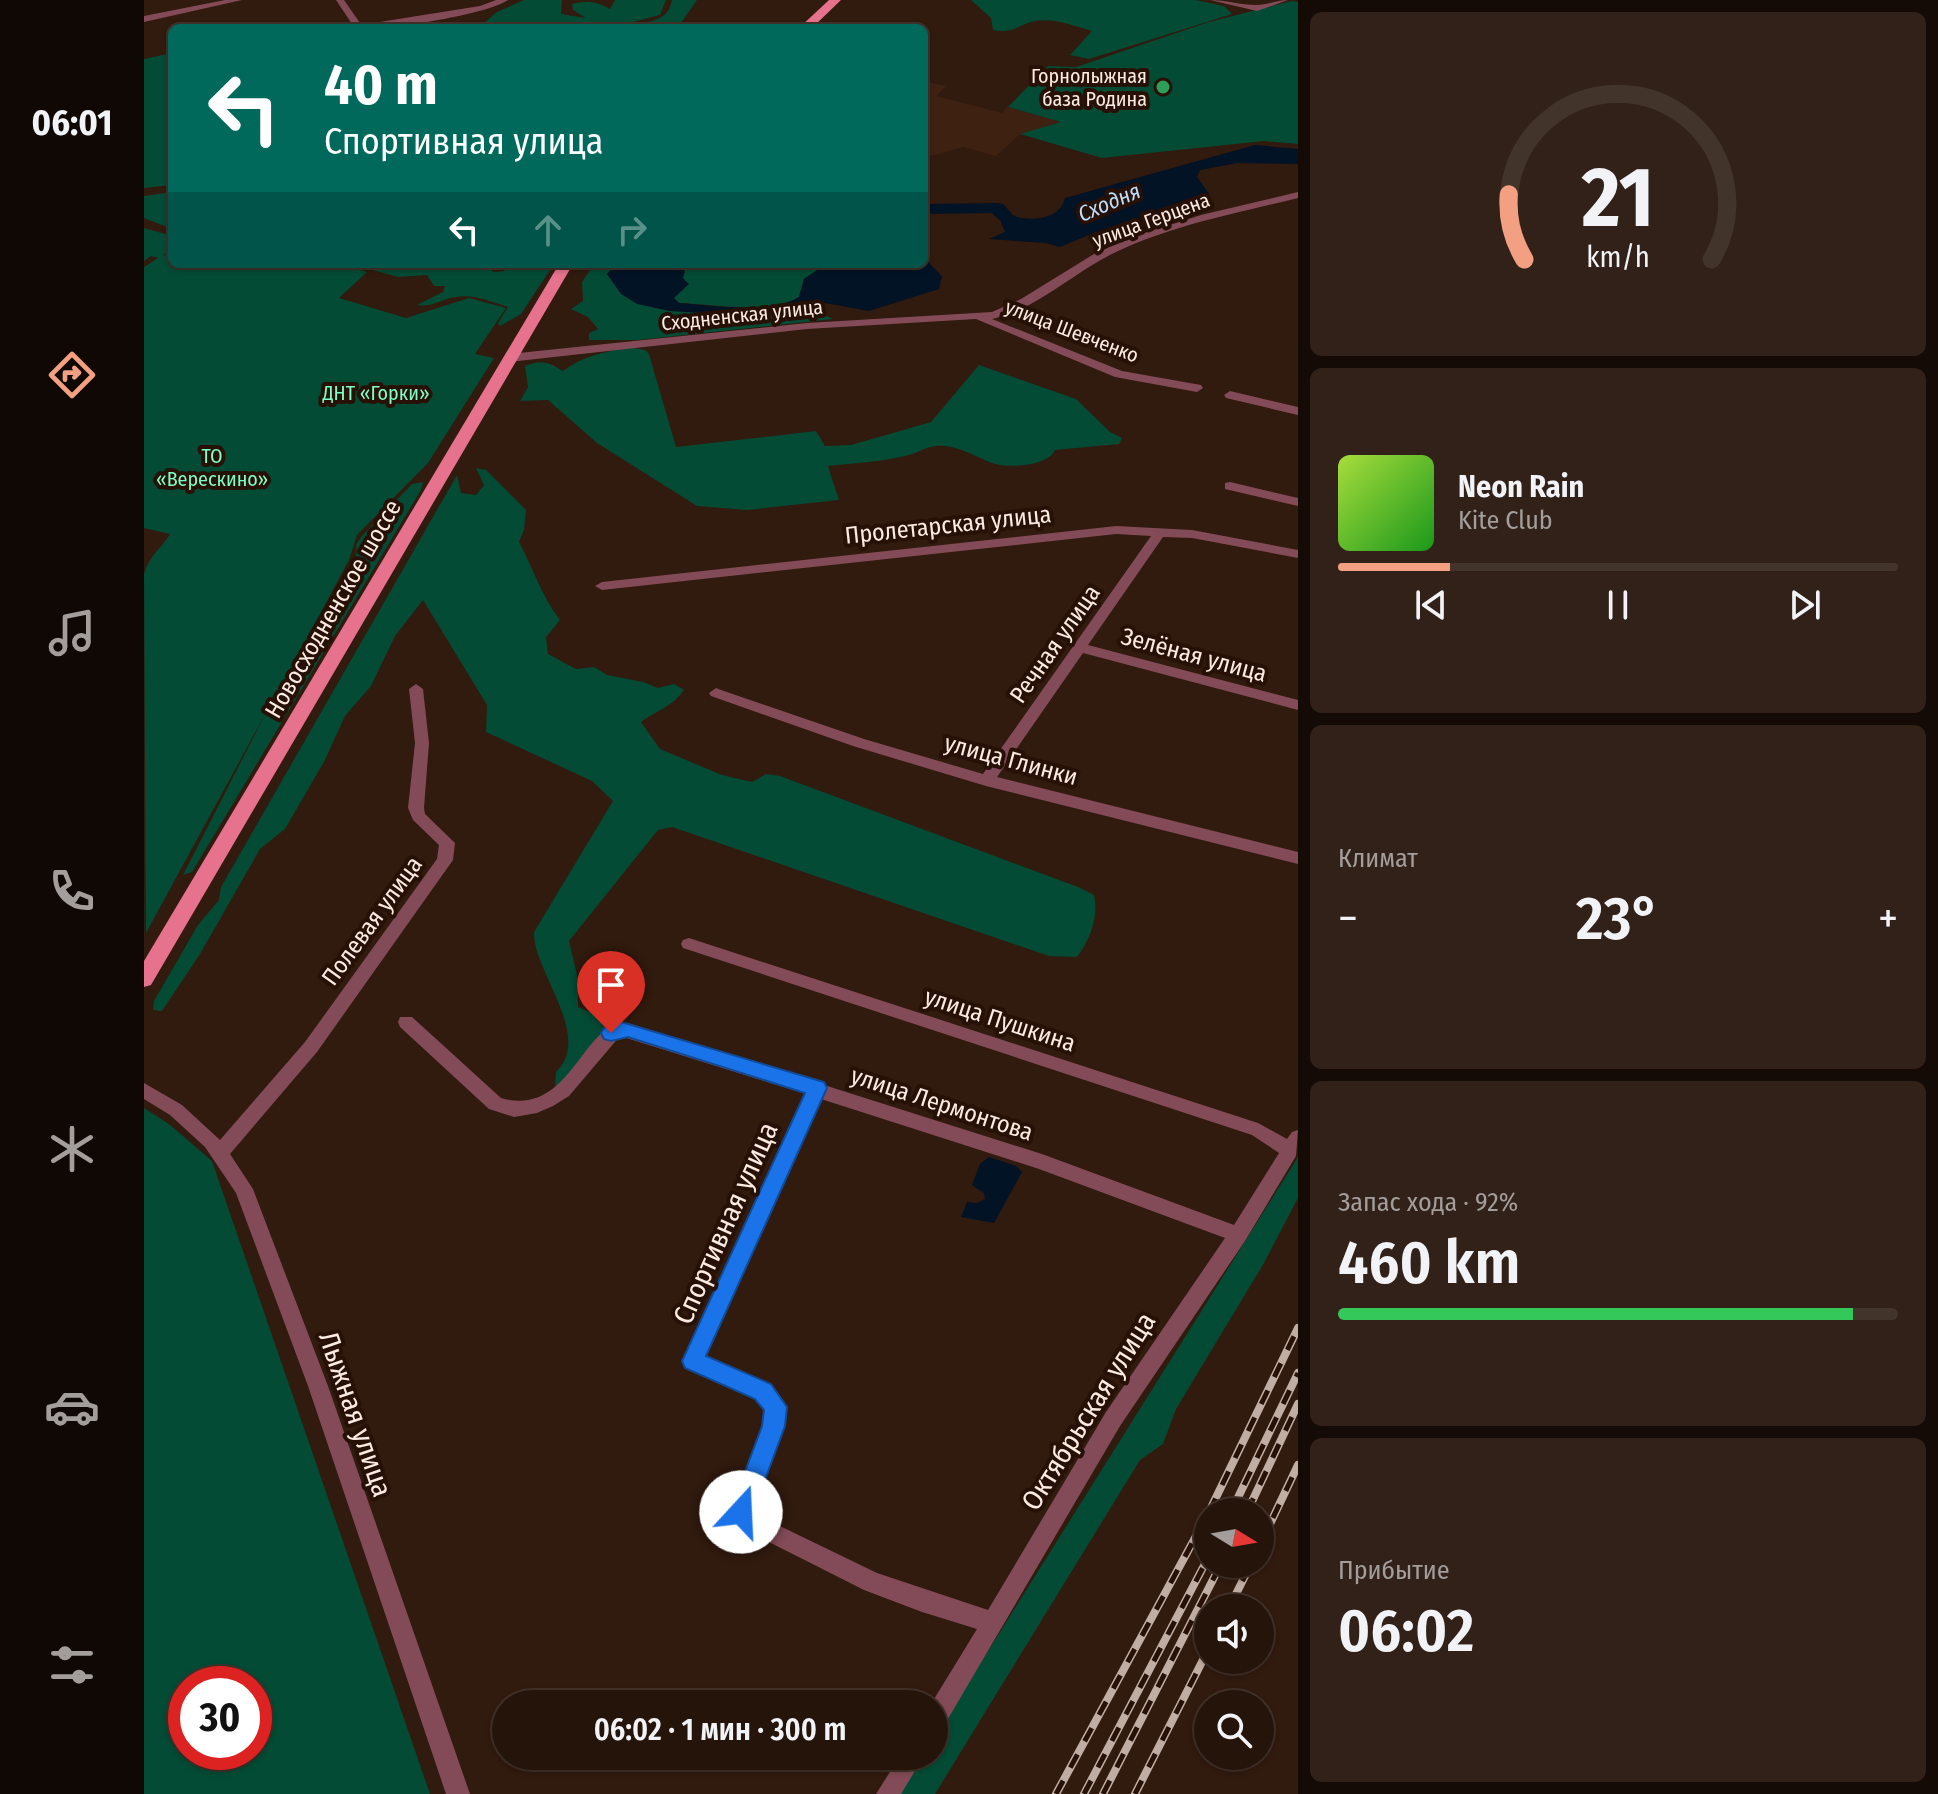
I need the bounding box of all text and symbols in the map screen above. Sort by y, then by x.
text: 40 m [324,52,438,119]
icon: left [192,56,296,160]
place label: Горнолыжная база Родина [1031,64,1147,111]
marker: Горнолыжная база Родина [1154,78,1172,96]
text: 06:01 [32,101,112,145]
text: Спортивная улица [324,120,603,164]
text: 21 [1581,148,1654,248]
water label: Сходня [1074,177,1145,228]
street label: улица Герцена [1089,188,1213,252]
icon: left [442,208,486,252]
icon: ahead [526,208,570,252]
icon: right [610,208,654,252]
text: km/h [1586,240,1650,275]
street label: Сходненская улица [660,295,824,335]
street label: улица Шевченко [1002,295,1142,367]
icon: directions [44,347,100,403]
park label: ДНТ «Горки» [321,381,430,405]
park label: ТО «Верескино» [156,444,268,491]
text: Neon Rain [1458,469,1584,505]
street label: Новосходненское шоссе [259,495,407,723]
street label: Пролетарская улица [843,500,1053,550]
text: Kite Club [1458,505,1553,536]
street label: Речная улица [1004,580,1106,708]
icon: previous [1409,583,1453,627]
icon: pause [1596,583,1640,627]
icon: next [1783,583,1827,627]
icon: music [44,605,100,661]
street label: Зелёная улица [1118,622,1270,688]
street label: улица Глинки [941,729,1081,791]
text: Климат [1338,843,1418,874]
street label: Полевая улица [316,851,428,991]
icon: phone [44,863,100,919]
text: 23° [1576,883,1660,955]
text: − [1338,892,1358,945]
text: + [1878,892,1898,945]
pin [577,951,645,1033]
icon: arrive [589,963,633,1007]
street label: улица Пушкина [921,982,1079,1058]
street label: улица Лермонтова [847,1061,1037,1147]
street label: Спортивная улица [666,1117,785,1329]
icon: climate [44,1121,100,1177]
text: Запас хода · 92% [1338,1187,1518,1218]
text: 460 km [1338,1227,1520,1299]
street label: Октябрьская улица [1014,1306,1163,1516]
street label: Лыжная улица [312,1327,399,1501]
icon: car [44,1379,100,1435]
position arrow [699,1470,783,1554]
north arrow [1194,1498,1274,1578]
map controls [1194,1498,1274,1770]
text: Прибытие [1338,1555,1450,1586]
button: sound [1194,1594,1274,1674]
text: 06:02 [1338,1595,1474,1667]
icon: filters [44,1637,100,1693]
speed limit sign: 30 [168,1666,272,1770]
button: search [1194,1690,1274,1770]
text: 06:02 · 1 мин · 300 m [594,1712,846,1748]

